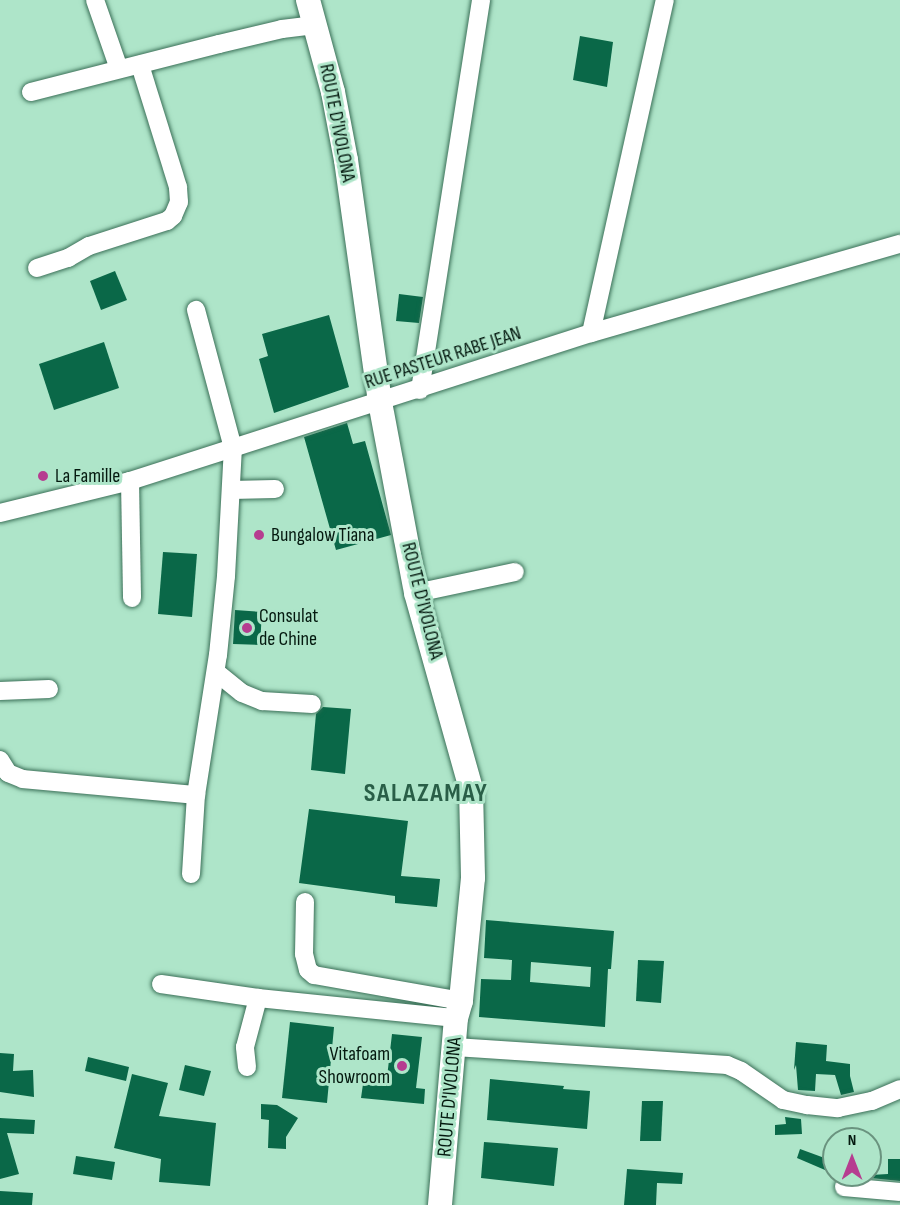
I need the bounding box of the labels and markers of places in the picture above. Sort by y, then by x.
place label: La Famille [55,464,120,488]
marker: La Famille [36,469,50,483]
place label: Bungalow Tiana [271,523,374,547]
marker: Bungalow Tiana [252,528,266,542]
place label: Consulat de Chine [259,604,318,651]
marker: Consulat de Chine [240,621,254,635]
place label: Vitafoam Showroom [319,1042,390,1089]
marker: Vitafoam Showroom [395,1059,409,1073]

